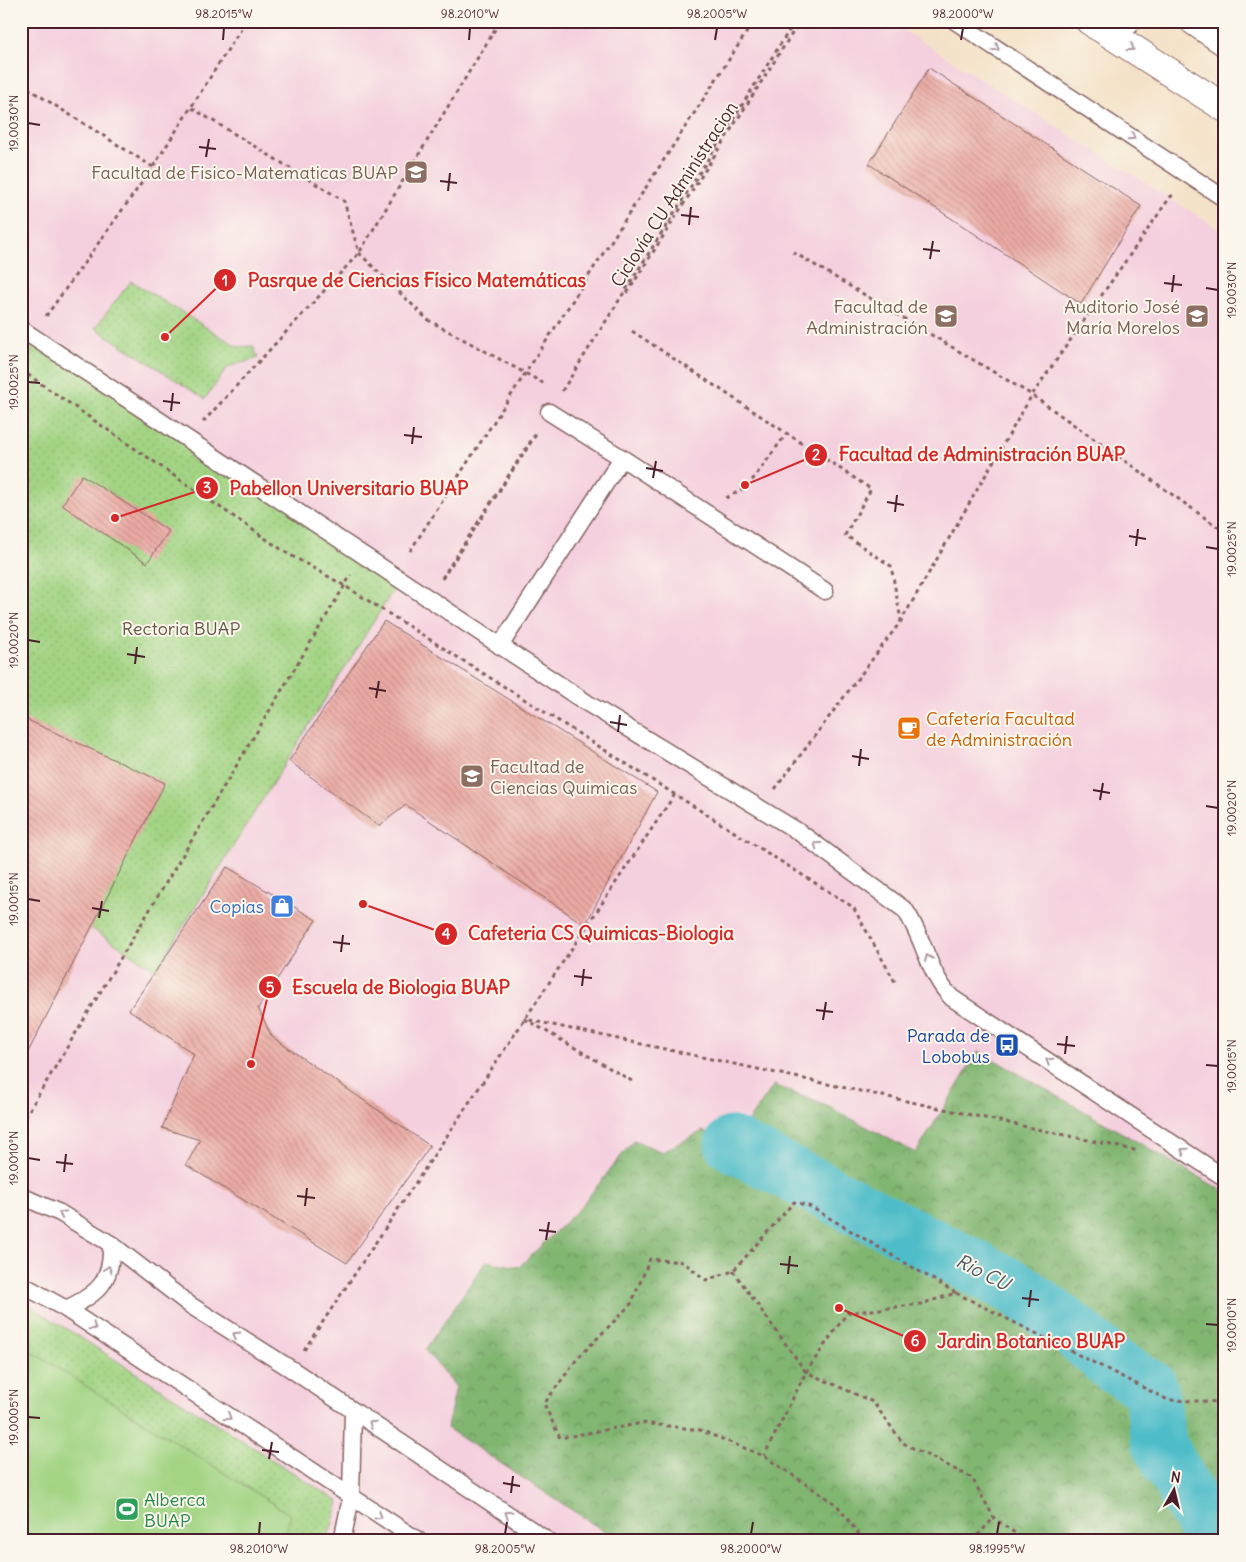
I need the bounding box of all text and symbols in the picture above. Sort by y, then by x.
text: 98.2015°W [195,6,253,21]
text: 98.2010°W [441,6,499,21]
text: 98.2005°W [687,6,747,21]
text: 98.2000°W [932,6,994,21]
one-way arrow [990,42,1000,51]
one-way arrow [1125,42,1135,51]
text: 19.0030°N [6,95,21,151]
street label: Ciclovía CU Administracion [605,97,743,291]
one-way arrow [1126,131,1135,141]
school or university icon: Facultad de Fisico-Matematicas BUAP [403,159,429,185]
place label: Facultad de Fisico-Matematicas BUAP [91,161,398,184]
text: 19.0030°N [1224,262,1239,318]
callout: Pasrque de Ciencias Físico Matemáticas [213,263,596,297]
text: Pasrque de Ciencias Físico Matemáticas [248,268,587,292]
text: 1 [222,271,228,290]
place label: Facultad de Administración [806,295,928,339]
place label: Auditorio José María Morelos [1064,295,1180,339]
school or university icon: Facultad de Administración [933,303,959,329]
school or university icon: Auditorio José María Morelos [1184,303,1210,329]
text: 19.0025°N [6,354,21,410]
callout: Facultad de Administración BUAP [804,438,1135,472]
text: Facultad de Administración BUAP [839,442,1126,466]
text: 2 [812,445,820,464]
callout: Pabellon Universitario BUAP [194,471,478,505]
text: Pabellon Universitario BUAP [230,476,469,500]
text: 3 [203,478,211,497]
text: 19.0025°N [1224,521,1239,577]
text: 19.0020°N [6,612,21,668]
park label: Rectoria BUAP [122,617,240,640]
place label: Cafetería Facultad de Administración [926,707,1075,751]
cafe icon: Cafetería Facultad de Administración [896,715,922,741]
place label: Facultad de Ciencias Quimicas [490,755,637,799]
school or university icon: Facultad de Ciencias Quimicas [459,763,485,789]
text: 19.0020°N [1224,780,1239,836]
one-way arrow [814,842,823,851]
text: 19.0015°N [6,872,21,926]
shop icon: Copias [269,893,295,919]
place label: Copias [209,895,264,918]
callout: Cafeteria CS Quimicas-Biologia [433,917,744,951]
text: Cafeteria CS Quimicas-Biologia [468,921,734,945]
text: 4 [442,924,451,943]
one-way arrow [924,954,935,963]
callout: Escuela de Biologia BUAP [257,970,520,1004]
text: Escuela de Biologia BUAP [292,975,510,999]
text: 5 [266,978,275,997]
place label: Parada de Lobobus [907,1024,990,1068]
bus stop icon: Parada de Lobobus [994,1032,1020,1058]
text: 19.0015°N [1224,1039,1239,1093]
one-way arrow [1045,1058,1054,1067]
text: 19.0010°N [6,1131,21,1185]
one-way arrow [1181,1148,1190,1157]
one-way arrow [58,1210,67,1220]
water label: Rio CU [952,1248,1016,1297]
one-way arrow [103,1266,113,1274]
text: 19.0010°N [1224,1298,1239,1352]
one-way arrow [88,1321,97,1330]
callout: Jardin Botanico BUAP [902,1324,1135,1358]
text: Jardin Botanico BUAP [937,1329,1126,1353]
one-way arrow [233,1331,242,1341]
text: 6 [911,1331,920,1350]
text: 19.0005°N [6,1389,21,1445]
one-way arrow [223,1411,232,1420]
one-way arrow [369,1421,378,1430]
north arrow [1148,1464,1198,1514]
text: N [1170,1468,1182,1487]
place label: Alberca BUAP [144,1488,206,1532]
sports icon: Alberca BUAP [114,1496,140,1522]
one-way arrow [373,1510,383,1519]
one-way arrow [504,1511,513,1520]
text: 98.2010°W [230,1541,288,1556]
text: 98.2005°W [475,1541,535,1556]
text: 98.2000°W [720,1541,782,1556]
text: 98.1995°W [969,1541,1025,1556]

